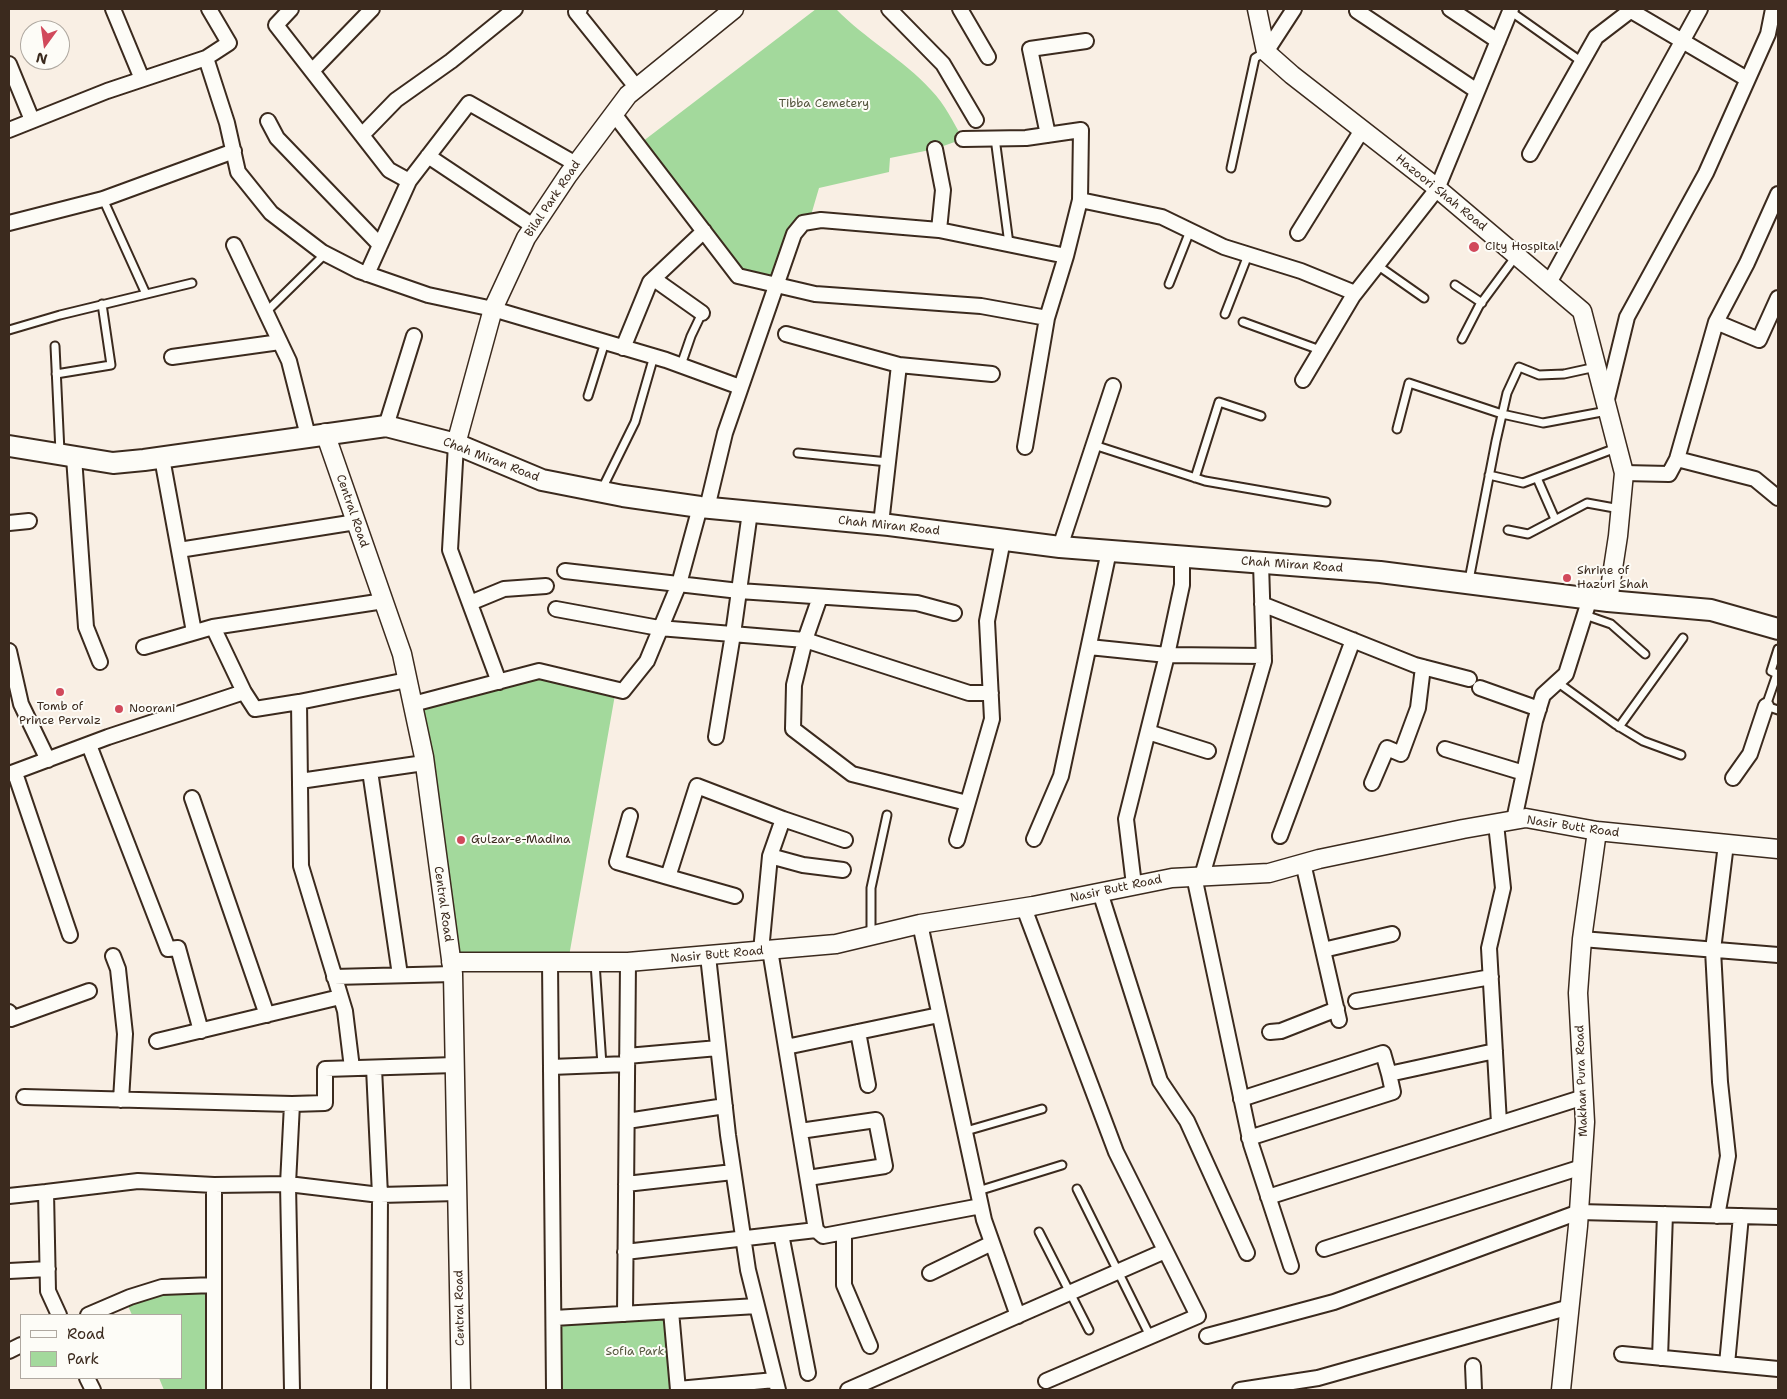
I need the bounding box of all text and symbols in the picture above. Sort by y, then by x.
north arrow [20,20,70,70]
text: N [34,49,49,69]
park label: Tibba Cemetery [779,97,869,111]
street label: Hazoori Shah Road [1392,152,1490,234]
street label: Bilal Park Road [522,158,584,240]
marker: City Hospital [1467,240,1481,254]
place label: City Hospital [1485,240,1559,254]
street label: Chah Miran Road [441,435,541,485]
street label: Central Road [333,473,371,549]
street label: Chah Miran Road [837,513,941,539]
street label: Chah Miran Road [1241,554,1343,576]
place label: Shrine of Hazuri Shah [1577,564,1648,592]
marker: Shrine of Hazuri Shah [1561,572,1573,584]
marker: Tomb of Prince Pervaiz [54,686,66,698]
place label: Tomb of Prince Pervaiz [19,700,101,728]
place label: Noorani [129,702,175,716]
marker: Noorani [113,703,125,715]
street label: Nasir Butt Road [1526,813,1620,841]
place label: Gulzar-e-Madina [471,833,571,847]
marker: Gulzar-e-Madina [455,834,467,846]
street label: Central Road [431,865,455,943]
street label: Nasir Butt Road [1069,872,1163,906]
street label: Nasir Butt Road [670,944,764,966]
street label: Makhan Pura Road [1573,1025,1591,1137]
street label: Central Road [452,1270,468,1346]
legend [20,1314,182,1379]
text: Road [67,1324,105,1344]
park label: Sofia Park [606,1345,664,1359]
text: Park [67,1349,99,1369]

